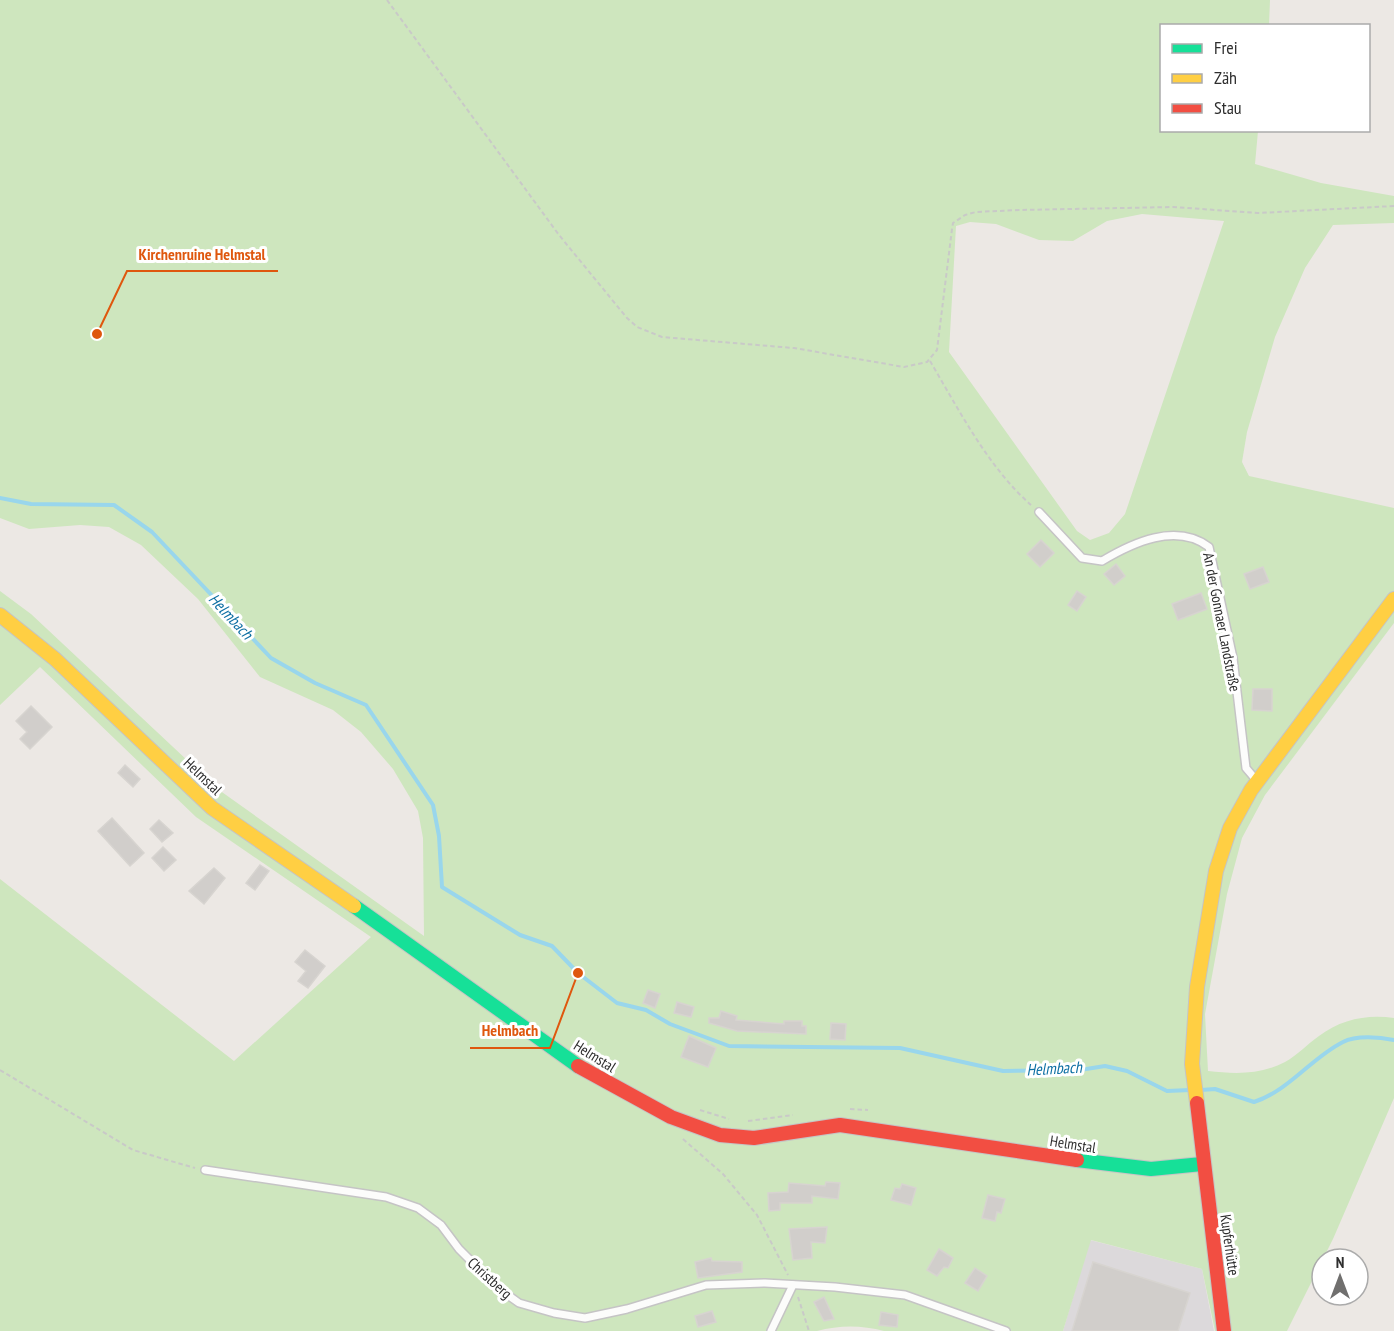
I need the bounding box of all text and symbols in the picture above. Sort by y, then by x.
legend [1160,24,1370,132]
text: Frei [1214,36,1238,59]
text: Zäh [1214,66,1237,89]
text: Stau [1214,96,1242,119]
callout: Kirchenruine Helmstal [127,237,278,271]
text: Kirchenruine Helmstal [139,244,265,264]
street label: An der Gonnaer Landstraße [1199,551,1245,693]
water label: Helmbach [205,589,258,644]
street label: Helmstal [180,753,227,799]
callout: Helmbach [470,1014,550,1048]
text: Helmbach [482,1020,538,1040]
street label: Helmstal [570,1036,620,1077]
water label: Helmbach [1026,1057,1083,1079]
street label: Helmstal [1049,1131,1098,1157]
street label: Kupferhütte [1216,1213,1244,1277]
north arrow [1310,1247,1370,1307]
text: N [1336,1252,1344,1272]
street label: Christberg [464,1253,516,1303]

